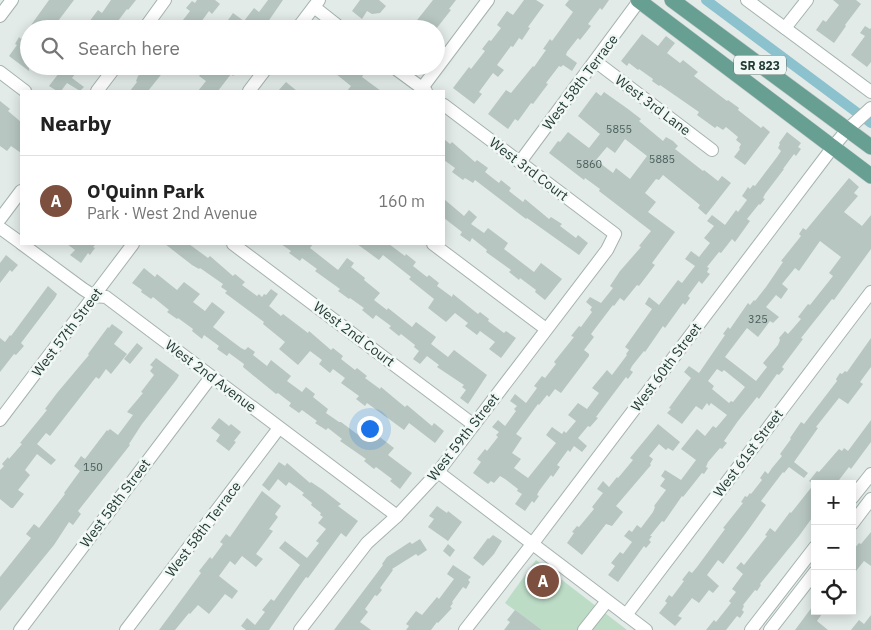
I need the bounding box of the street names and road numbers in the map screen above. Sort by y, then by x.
street label: West 58th Terrace [538,30,622,133]
road number: SR 823 [734,56,786,74]
street label: West 3rd Lane [612,71,695,139]
street label: West 3rd Court [486,133,572,205]
street label: West 57th Street [28,284,106,380]
street label: West 2nd Court [310,298,398,371]
street label: West 60th Street [627,319,705,415]
street label: West 2nd Avenue [162,336,260,416]
street label: West 59th Street [423,390,503,484]
street label: West 61st Street [709,406,787,500]
street label: West 58th Street [76,455,154,551]
street label: West 58th Terrace [161,477,245,580]

